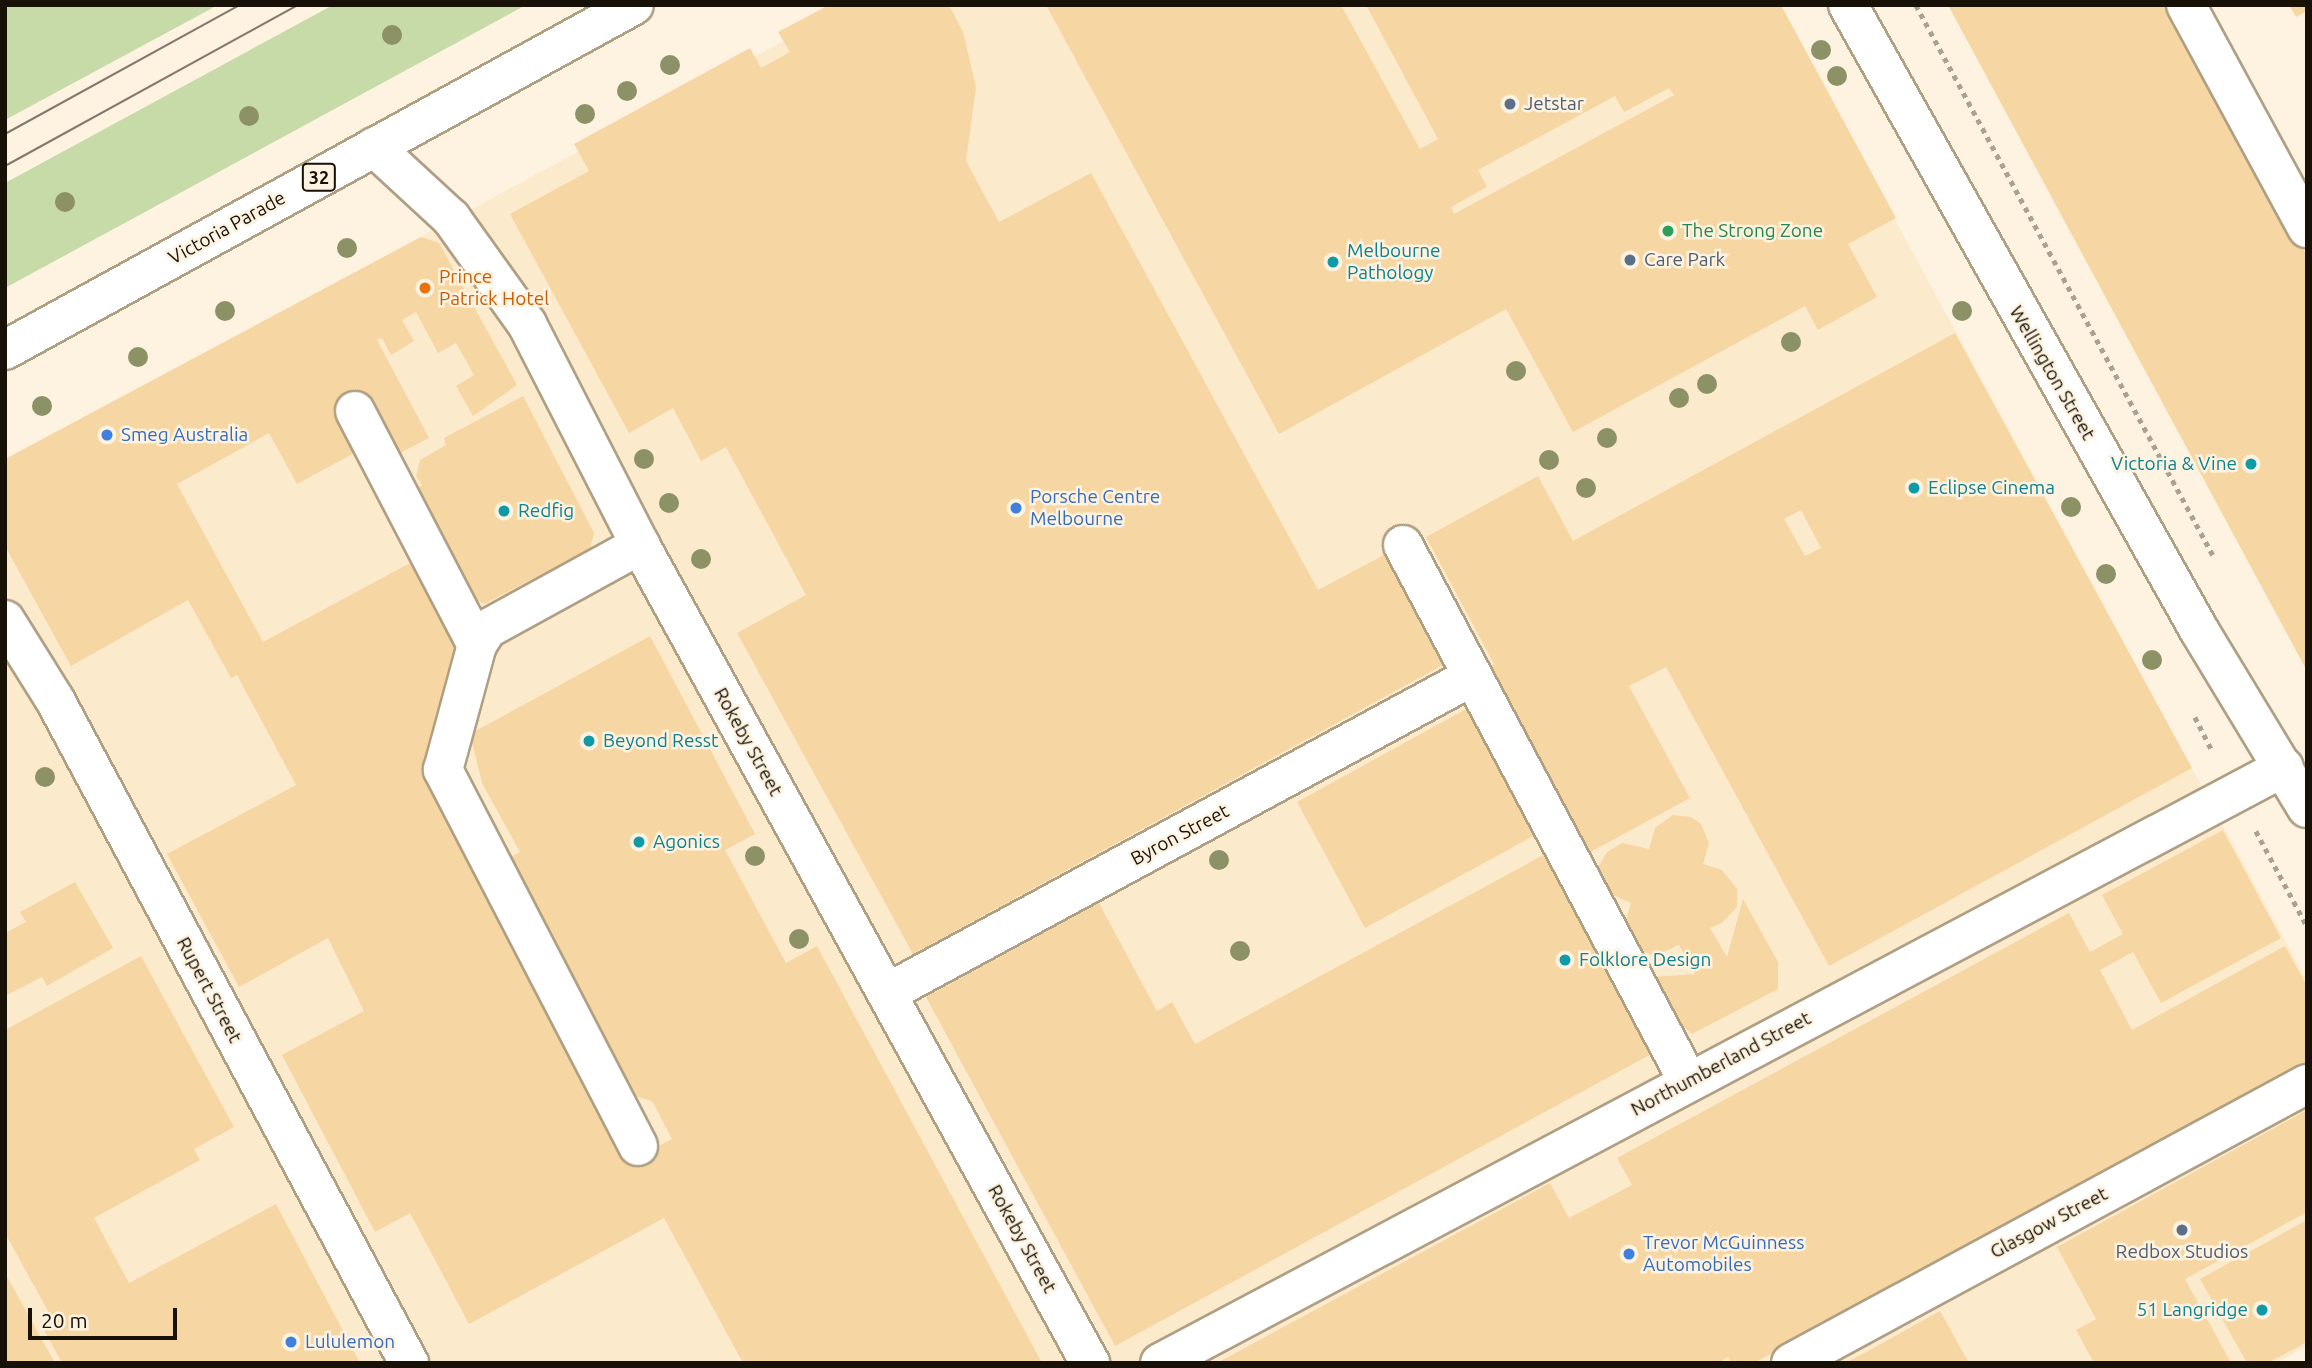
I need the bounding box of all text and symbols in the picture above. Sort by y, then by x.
place label: Jetstar [1524,93,1584,115]
marker: Jetstar [1502,96,1518,112]
road number: 32 [302,162,336,192]
street label: Victoria Parade [165,186,289,270]
place label: The Strong Zone [1682,220,1823,242]
marker: The Strong Zone [1660,223,1676,239]
place label: Melbourne Pathology [1347,240,1441,284]
place label: Care Park [1644,249,1725,271]
marker: Care Park [1622,252,1638,268]
marker: Melbourne Pathology [1325,254,1341,270]
place label: Prince Patrick Hotel [439,266,549,310]
marker: Prince Patrick Hotel [417,280,433,296]
street label: Wellington Street [2004,302,2100,444]
place label: Smeg Australia [121,424,248,446]
marker: Smeg Australia [99,427,115,443]
place label: Victoria & Vine [2111,453,2237,475]
marker: Victoria & Vine [2243,456,2259,472]
place label: Eclipse Cinema [1928,477,2055,499]
marker: Eclipse Cinema [1906,480,1922,496]
place label: Porsche Centre Melbourne [1030,486,1160,530]
place label: Redfig [518,500,574,522]
marker: Porsche Centre Melbourne [1008,500,1024,516]
marker: Redfig [496,503,512,519]
street label: Rokeby Street [709,684,787,800]
place label: Beyond Resst [603,730,718,752]
marker: Beyond Resst [581,733,597,749]
street label: Byron Street [1127,800,1233,870]
place label: Agonics [653,831,720,853]
marker: Agonics [631,834,647,850]
street label: Rupert Street [172,933,246,1047]
place label: Folklore Design [1579,949,1711,971]
marker: Folklore Design [1557,952,1573,968]
street label: Northumberland Street [1627,1007,1815,1121]
street label: Rokeby Street [983,1181,1061,1297]
street label: Glasgow Street [1986,1182,2112,1264]
marker: Redbox Studios [2174,1222,2190,1238]
place label: Trevor McGuinness Automobiles [1643,1232,1805,1276]
place label: Redbox Studios [2116,1241,2248,1263]
marker: Trevor McGuinness Automobiles [1621,1246,1637,1262]
scale bar [32,1294,180,1338]
place label: 51 Langridge [2137,1299,2248,1321]
marker: 51 Langridge [2254,1302,2270,1318]
text: 20 m [41,1308,88,1332]
place label: Lululemon [305,1331,395,1353]
marker: Lululemon [283,1334,299,1350]

